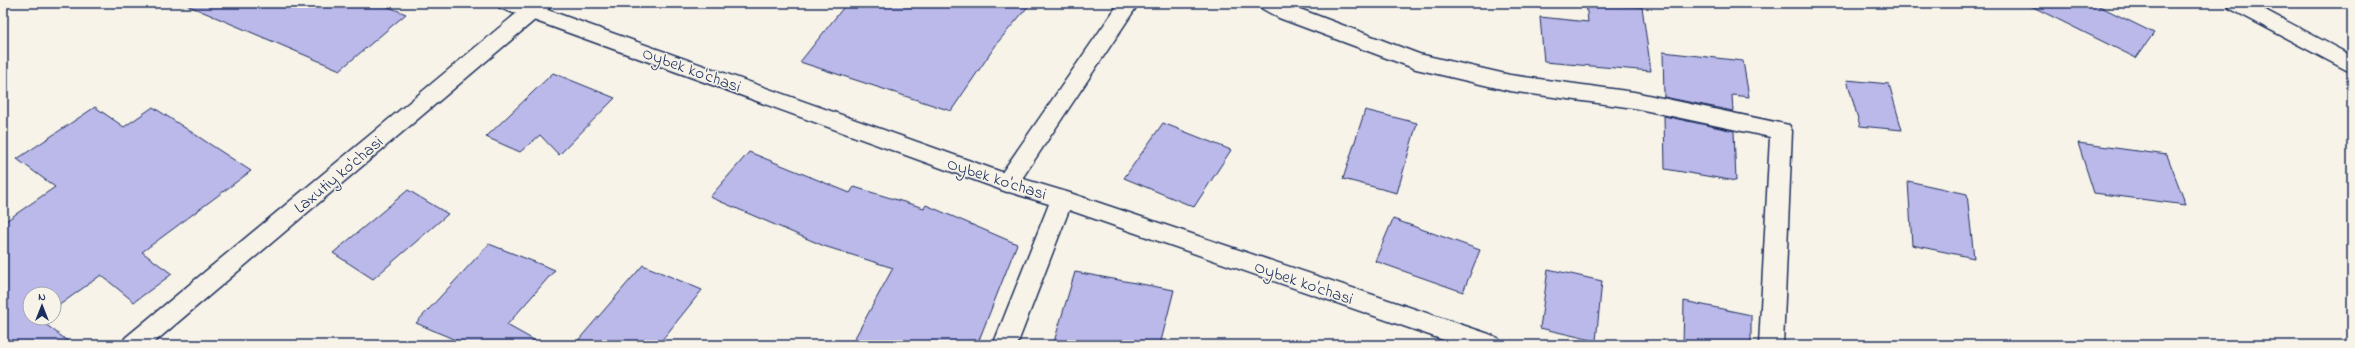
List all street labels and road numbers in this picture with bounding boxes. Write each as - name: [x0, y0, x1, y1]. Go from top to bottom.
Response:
- street label: Oybek ko'chasi: [638, 41, 744, 101]
- street label: Laxutiy ko'chasi: [289, 130, 390, 221]
- street label: Oybek ko'chasi: [943, 152, 1050, 208]
- street label: Oybek ko'chasi: [1250, 255, 1357, 313]

